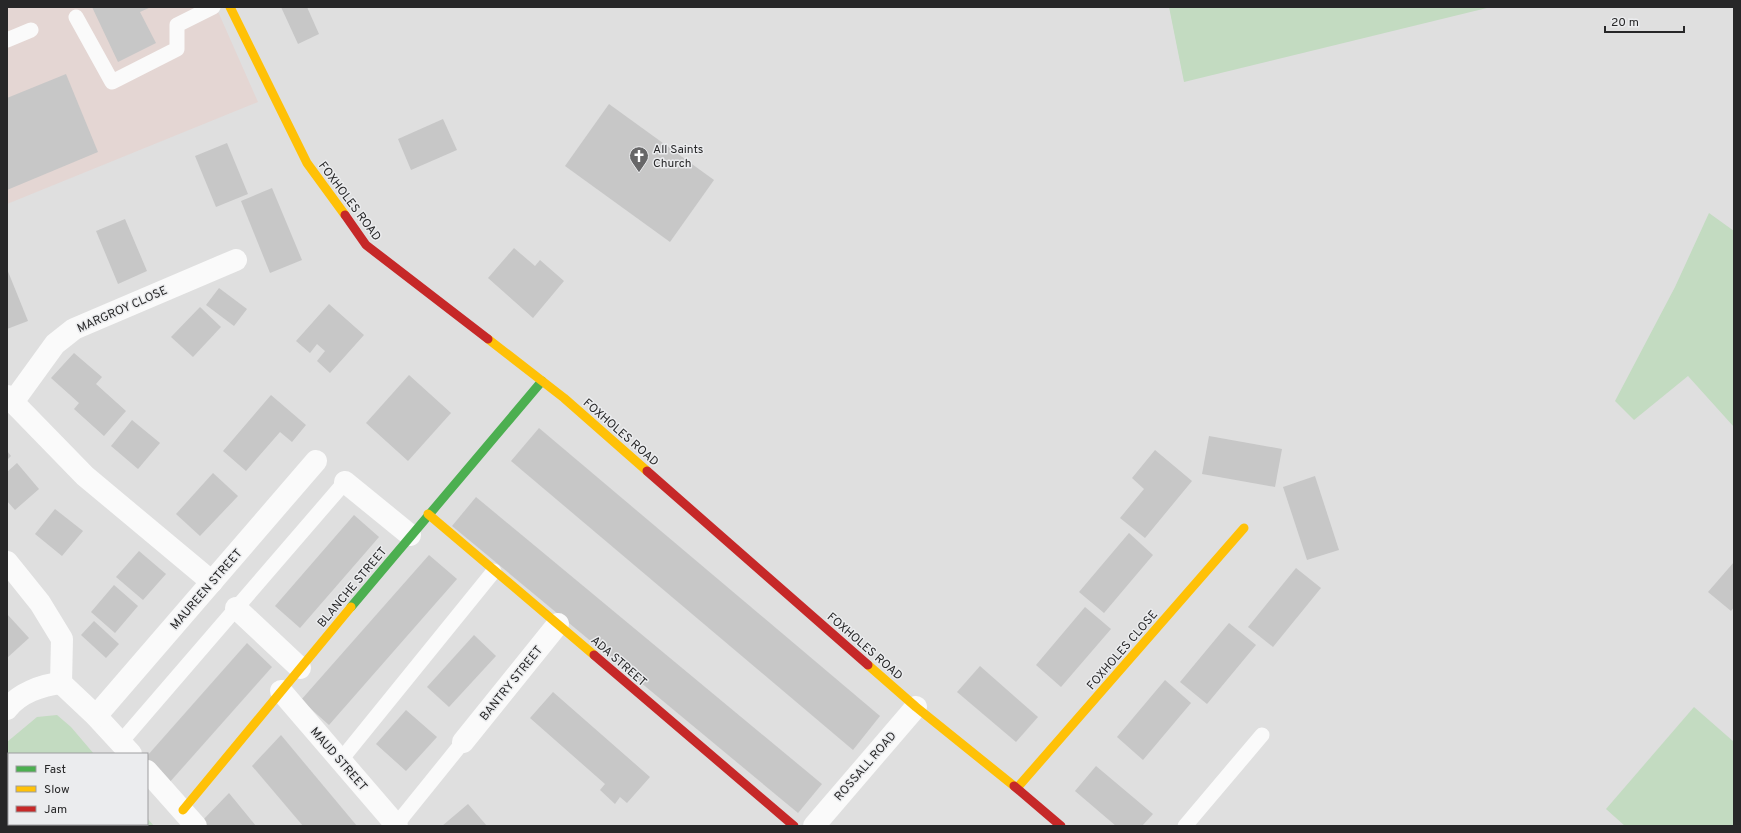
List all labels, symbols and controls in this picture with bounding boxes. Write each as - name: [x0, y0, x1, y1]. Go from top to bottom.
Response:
- scale bar: [1605, 8, 1684, 34]
- text: 20 m: [1611, 15, 1639, 31]
- place label: All Saints Church: [653, 142, 703, 172]
- church icon: All Saints Church: [628, 145, 650, 173]
- street label: FOXHOLES ROAD: [314, 159, 384, 244]
- street label: MARGROY CLOSE: [75, 283, 170, 337]
- street label: FOXHOLES ROAD: [579, 395, 662, 470]
- street label: BLANCHE STREET: [314, 544, 391, 631]
- street label: MAUREEN STREET: [167, 546, 246, 633]
- street label: FOXHOLES CLOSE: [1084, 607, 1162, 694]
- street label: FOXHOLES ROAD: [823, 609, 906, 684]
- street label: ADA STREET: [587, 633, 650, 690]
- street label: BANTRY STREET: [477, 643, 547, 724]
- street label: MAUD STREET: [306, 724, 370, 795]
- street label: ROSSALL ROAD: [831, 729, 900, 805]
- legend: [8, 753, 148, 825]
- text: Fast: [44, 762, 66, 778]
- text: Slow: [44, 782, 70, 798]
- text: Jam: [44, 802, 67, 818]

